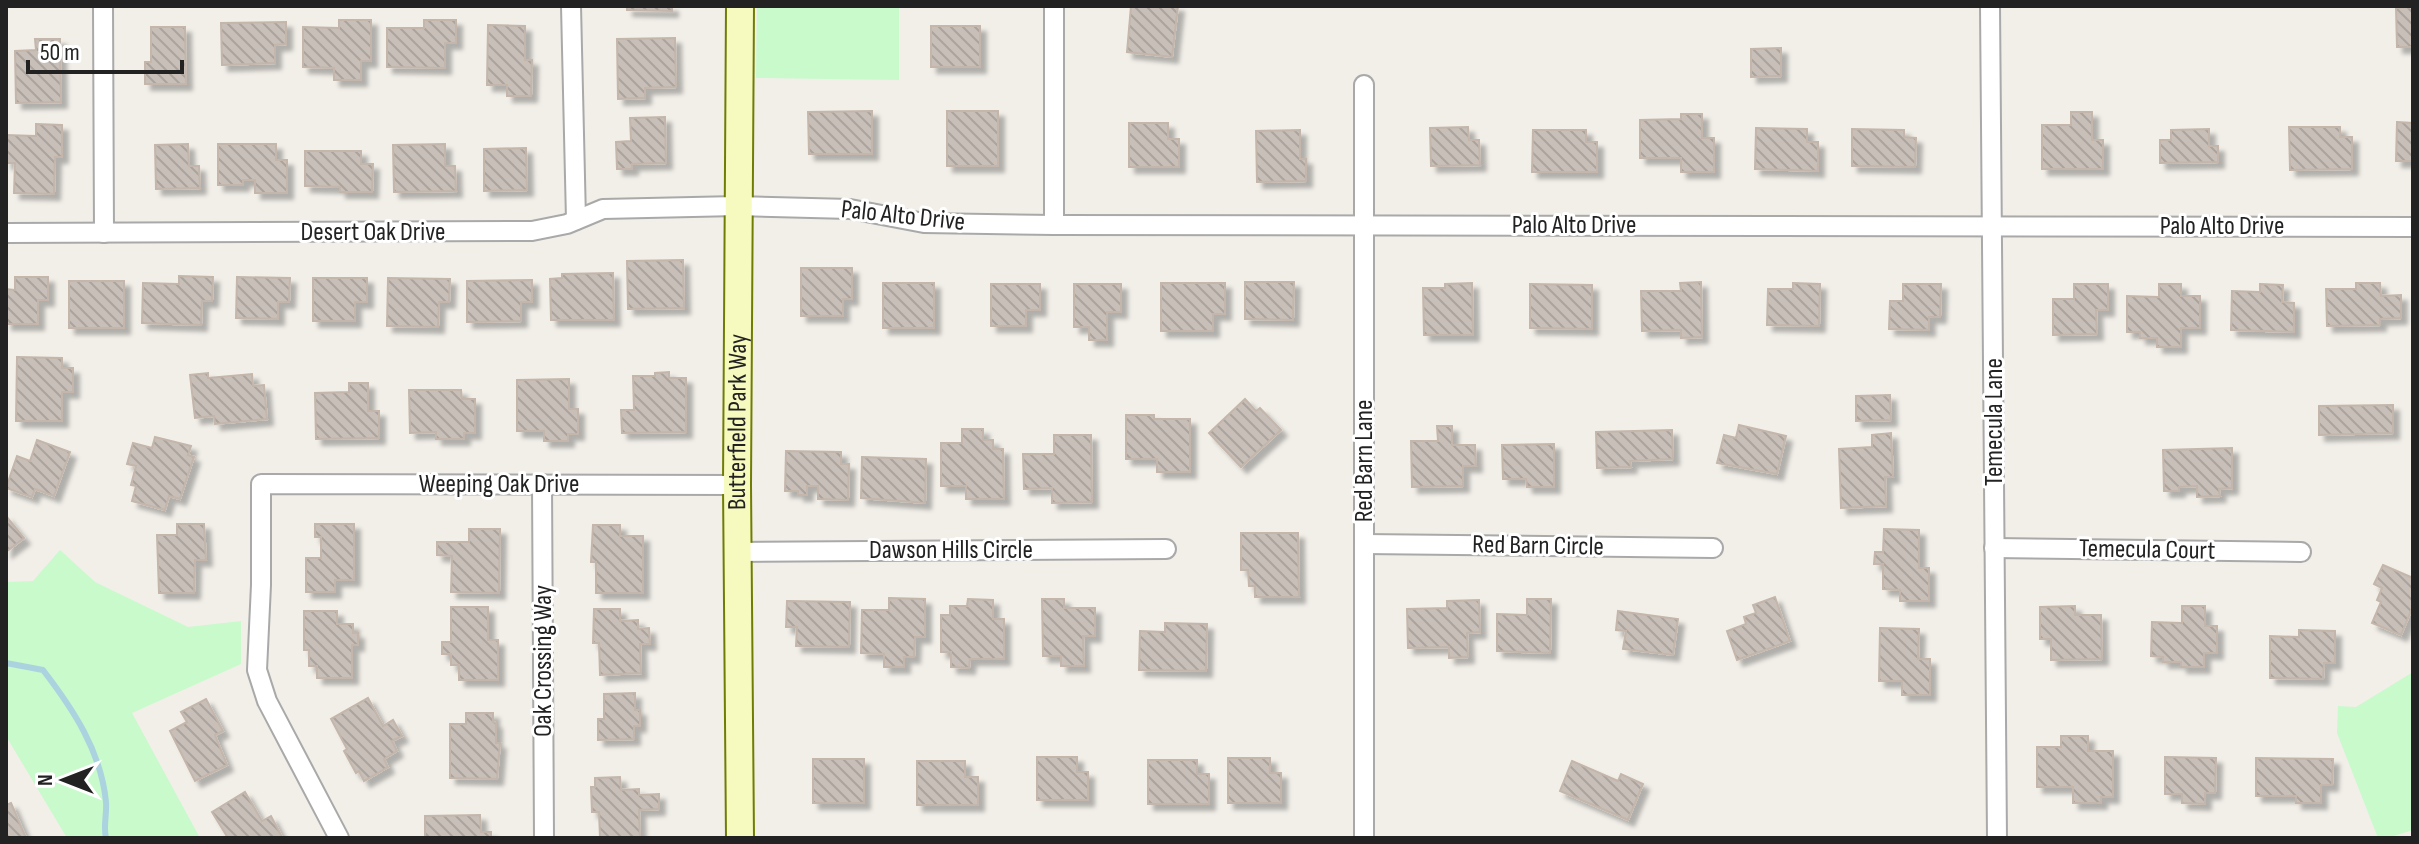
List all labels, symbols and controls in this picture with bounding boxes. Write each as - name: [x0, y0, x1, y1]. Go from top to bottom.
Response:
- scale bar: [28, 24, 182, 74]
- text: 50 m: [40, 38, 80, 67]
- street label: Palo Alto Drive: [839, 194, 967, 238]
- street label: Palo Alto Drive: [1512, 210, 1636, 241]
- street label: Palo Alto Drive: [2160, 211, 2284, 242]
- street label: Desert Oak Drive: [301, 217, 445, 248]
- street label: Butterfield Park Way: [721, 334, 753, 510]
- street label: Temecula Lane: [1979, 358, 2010, 486]
- street label: Red Barn Lane: [1349, 400, 1380, 522]
- street label: Weeping Oak Drive: [419, 469, 579, 500]
- street label: Red Barn Circle: [1472, 529, 1604, 563]
- street label: Temecula Court: [2079, 533, 2216, 567]
- street label: Dawson Hills Circle: [869, 535, 1033, 566]
- street label: Oak Crossing Way: [528, 585, 559, 737]
- north arrow: [24, 740, 104, 820]
- text: N: [32, 774, 59, 786]

